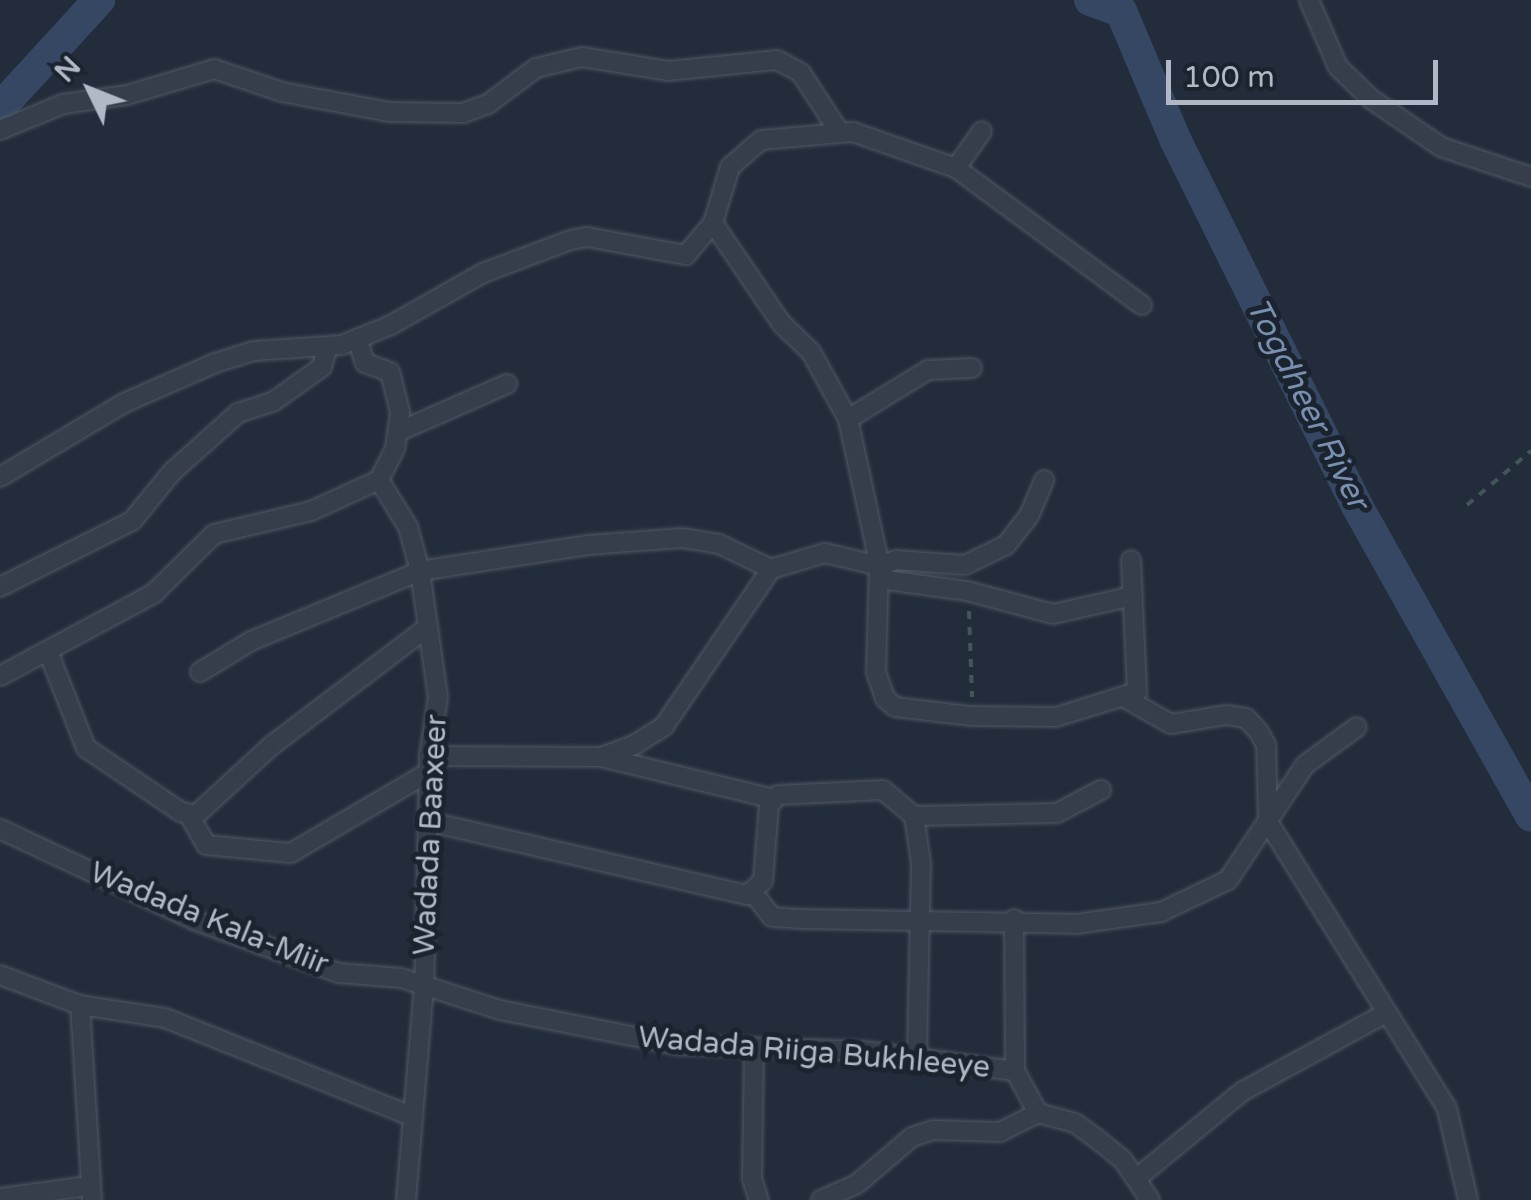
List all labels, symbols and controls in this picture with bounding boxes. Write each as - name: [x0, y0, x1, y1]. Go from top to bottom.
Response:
- north arrow: [40, 40, 140, 140]
- scale bar: [1171, 40, 1444, 102]
- text: N: [48, 50, 88, 89]
- text: 100 m: [1183, 59, 1275, 96]
- water label: Togdheer River: [1237, 292, 1377, 516]
- street label: Wadada Baaxeer: [407, 714, 455, 956]
- street label: Wadada Kala-Miir: [85, 855, 333, 983]
- street label: Wadada Riiga Bukhleeye: [637, 1020, 991, 1086]

